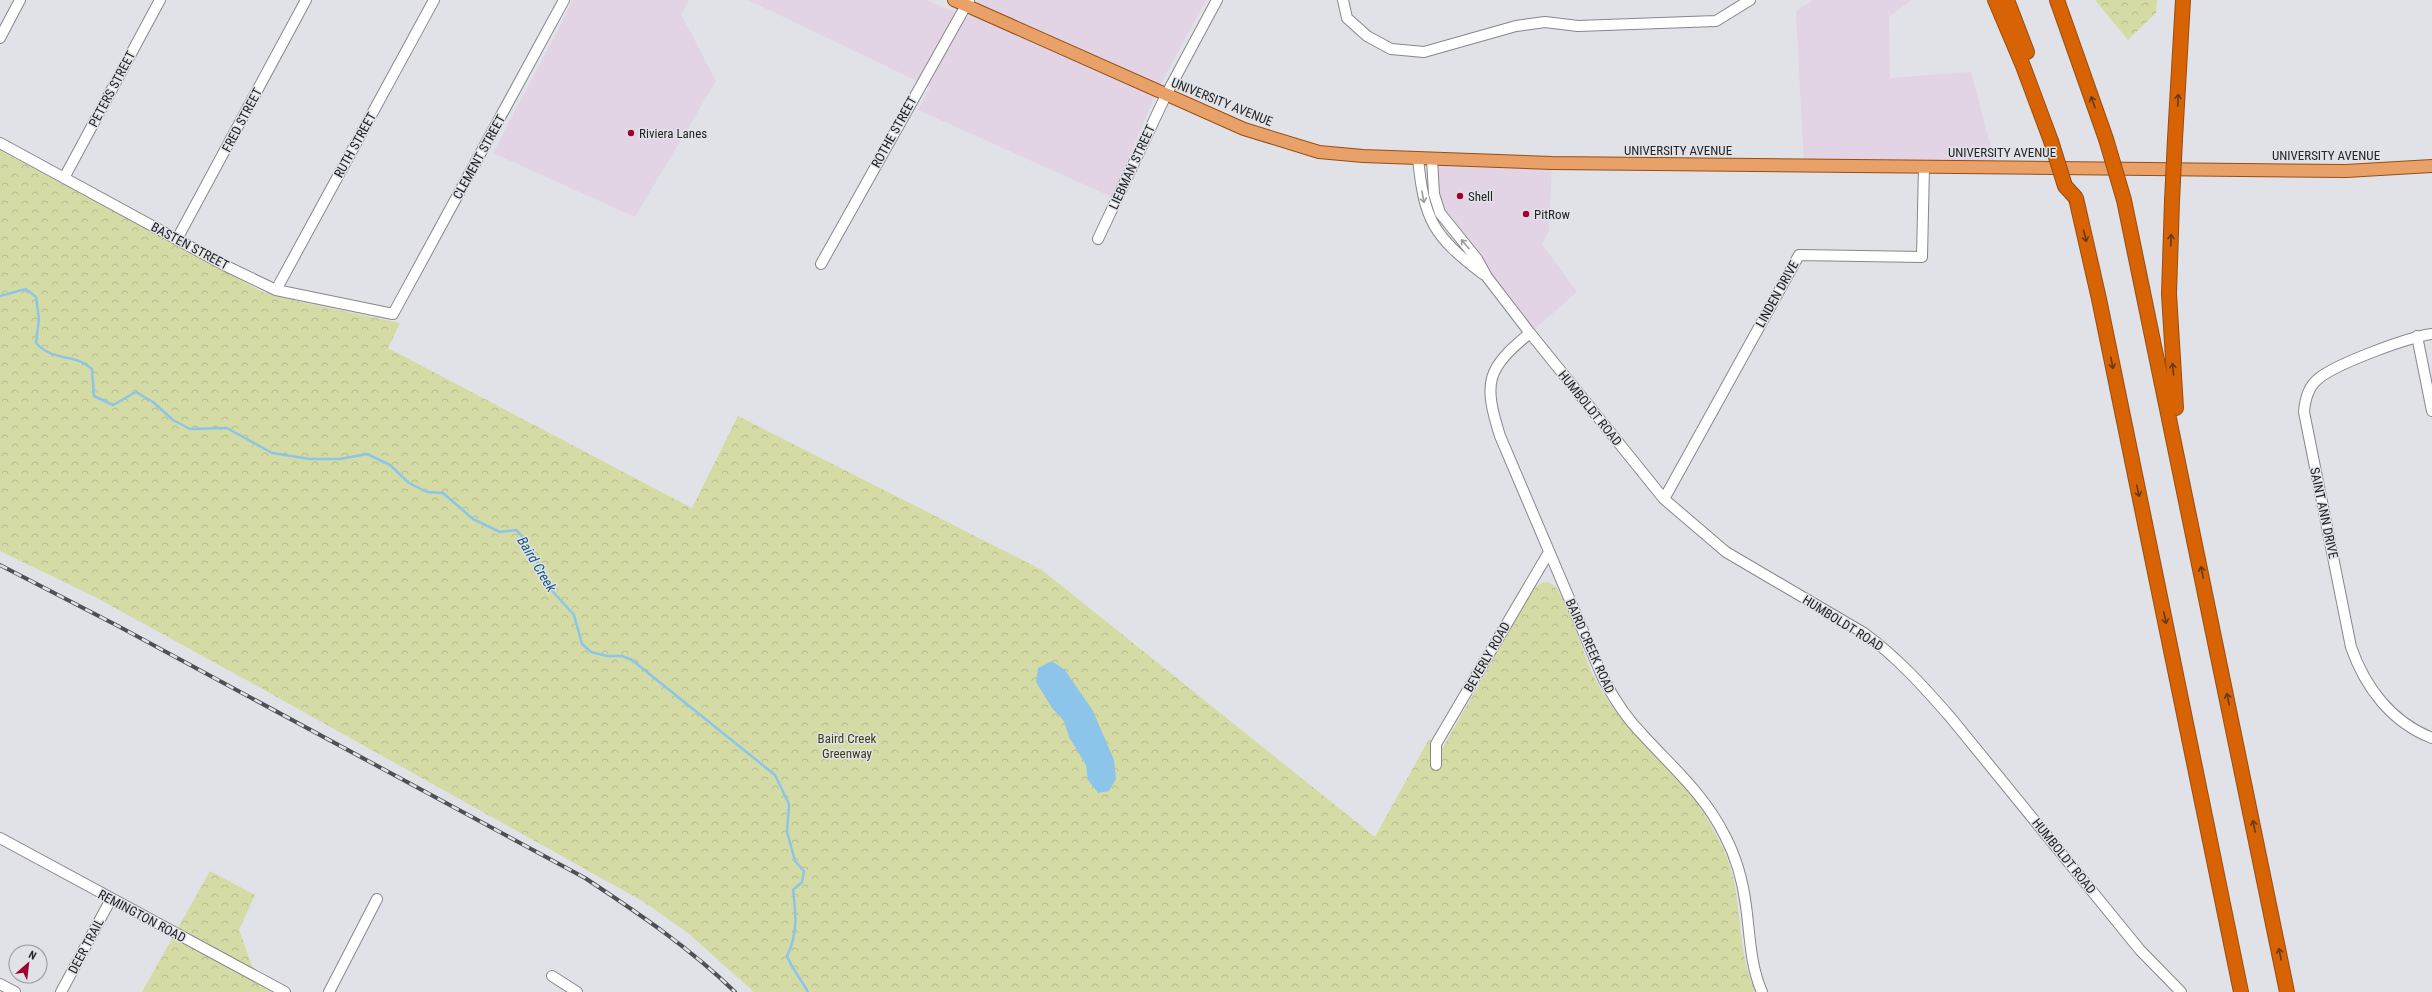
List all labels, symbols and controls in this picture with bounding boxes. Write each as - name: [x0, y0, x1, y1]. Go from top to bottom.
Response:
- street label: PETERS STREET: [86, 48, 138, 130]
- street label: UNIVERSITY AVENUE: [1169, 75, 1275, 129]
- street label: FRED STREET: [219, 85, 265, 155]
- street label: ROTHE STREET: [868, 94, 920, 170]
- one-way arrow: [2174, 94, 2181, 107]
- one-way arrow: [2089, 96, 2096, 109]
- street label: RUTH STREET: [331, 110, 379, 180]
- street label: CLEMENT STREET: [450, 112, 508, 202]
- street label: LIEBMAN STREET: [1106, 122, 1158, 212]
- place label: Riviera Lanes: [639, 126, 707, 141]
- marker: Riviera Lanes: [626, 128, 636, 138]
- street label: UNIVERSITY AVENUE: [1624, 143, 1732, 158]
- street label: UNIVERSITY AVENUE: [1948, 145, 2056, 160]
- street label: UNIVERSITY AVENUE: [2272, 148, 2380, 163]
- place label: Shell: [1468, 189, 1493, 204]
- one-way arrow: [1419, 190, 1427, 203]
- marker: Shell: [1455, 191, 1465, 201]
- place label: PitRow: [1534, 207, 1570, 222]
- marker: PitRow: [1521, 209, 1531, 219]
- street label: BASTEN STREET: [149, 219, 232, 273]
- one-way arrow: [2082, 229, 2090, 242]
- one-way arrow: [2167, 234, 2174, 247]
- one-way arrow: [1461, 239, 1470, 249]
- street label: LINDEN DRIVE: [1753, 258, 1801, 330]
- one-way arrow: [2109, 356, 2117, 369]
- one-way arrow: [2169, 363, 2176, 376]
- street label: HUMBOLDT ROAD: [1555, 367, 1625, 449]
- street label: SAINT ANN DRIVE: [2307, 466, 2341, 560]
- one-way arrow: [2135, 484, 2143, 497]
- water label: Baird Creek: [514, 534, 560, 595]
- one-way arrow: [2197, 566, 2205, 579]
- street label: HUMBOLDT ROAD: [1800, 592, 1886, 654]
- street label: BAIRD CREEK ROAD: [1562, 596, 1618, 696]
- one-way arrow: [2161, 611, 2169, 624]
- street label: BEVERLY ROAD: [1461, 619, 1513, 695]
- one-way arrow: [2224, 693, 2232, 706]
- park label: Baird Creek Greenway: [818, 731, 877, 761]
- street label: HUMBOLDT ROAD: [2029, 815, 2099, 897]
- one-way arrow: [2250, 820, 2258, 833]
- street label: REMINGTON ROAD: [96, 887, 188, 945]
- street label: DEER TRAIL: [65, 916, 107, 976]
- north arrow: [8, 944, 48, 984]
- text: N: [26, 948, 39, 963]
- one-way arrow: [2275, 948, 2283, 961]

